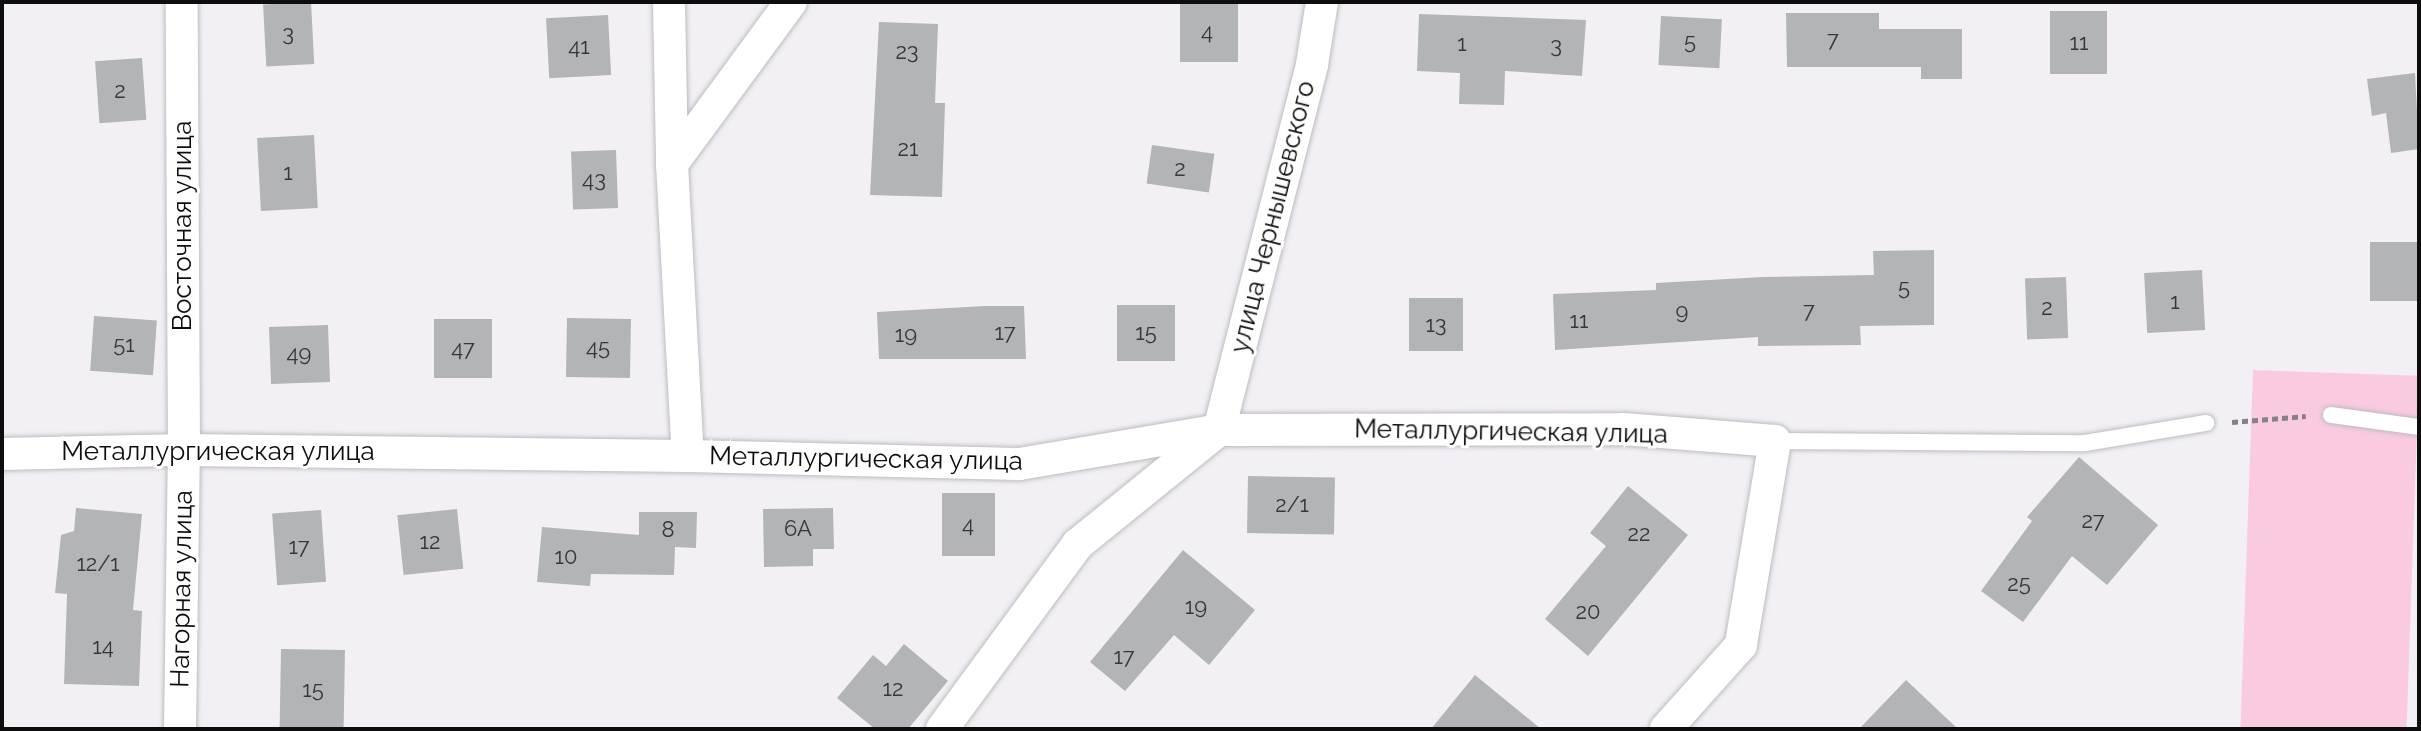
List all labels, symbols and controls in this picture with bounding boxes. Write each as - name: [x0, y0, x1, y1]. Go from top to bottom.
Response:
- house number: 4: [1201, 19, 1213, 45]
- house number: 3: [282, 21, 294, 47]
- house number: 7: [1827, 27, 1839, 53]
- house number: 5: [1684, 29, 1696, 55]
- house number: 11: [2070, 30, 2088, 56]
- house number: 1: [1457, 31, 1467, 57]
- house number: 3: [1550, 33, 1562, 59]
- house number: 41: [568, 34, 590, 60]
- house number: 23: [895, 39, 919, 65]
- house number: 2: [114, 78, 126, 104]
- street label: улица Чернышевского: [1224, 78, 1322, 356]
- street label: Восточная улица: [167, 120, 199, 332]
- house number: 21: [898, 136, 918, 162]
- house number: 2: [1174, 156, 1186, 182]
- house number: 1: [283, 160, 293, 186]
- house number: 43: [582, 167, 606, 193]
- house number: 5: [1898, 275, 1910, 301]
- house number: 1: [2170, 289, 2180, 315]
- house number: 2: [2041, 295, 2053, 321]
- house number: 7: [1803, 298, 1815, 324]
- house number: 9: [1676, 299, 1688, 325]
- house number: 11: [1570, 308, 1588, 334]
- house number: 13: [1425, 312, 1447, 338]
- house number: 17: [994, 320, 1016, 346]
- house number: 15: [1135, 320, 1157, 346]
- house number: 19: [895, 322, 917, 348]
- house number: 51: [113, 332, 135, 358]
- house number: 45: [586, 335, 610, 361]
- house number: 47: [451, 336, 475, 362]
- house number: 49: [287, 341, 311, 367]
- street label: Металлургическая улица: [1354, 414, 1668, 450]
- street label: Металлургическая улица: [61, 436, 375, 468]
- street label: Металлургическая улица: [709, 441, 1023, 477]
- street label: Нагорная улица: [165, 490, 199, 688]
- house number: 2/1: [1275, 492, 1309, 518]
- house number: 27: [2081, 508, 2105, 534]
- house number: 4: [962, 512, 974, 538]
- house number: 6А: [784, 516, 812, 542]
- house number: 8: [661, 517, 675, 543]
- house number: 22: [1628, 521, 1650, 547]
- house number: 12: [420, 529, 440, 555]
- house number: 17: [288, 534, 310, 560]
- house number: 10: [555, 544, 577, 570]
- house number: 12/1: [76, 551, 120, 577]
- house number: 25: [2007, 571, 2031, 597]
- house number: 19: [1185, 594, 1207, 620]
- house number: 20: [1576, 599, 1600, 625]
- house number: 14: [92, 634, 114, 660]
- house number: 17: [1113, 644, 1135, 670]
- house number: 12: [883, 676, 903, 702]
- house number: 15: [302, 677, 324, 703]

